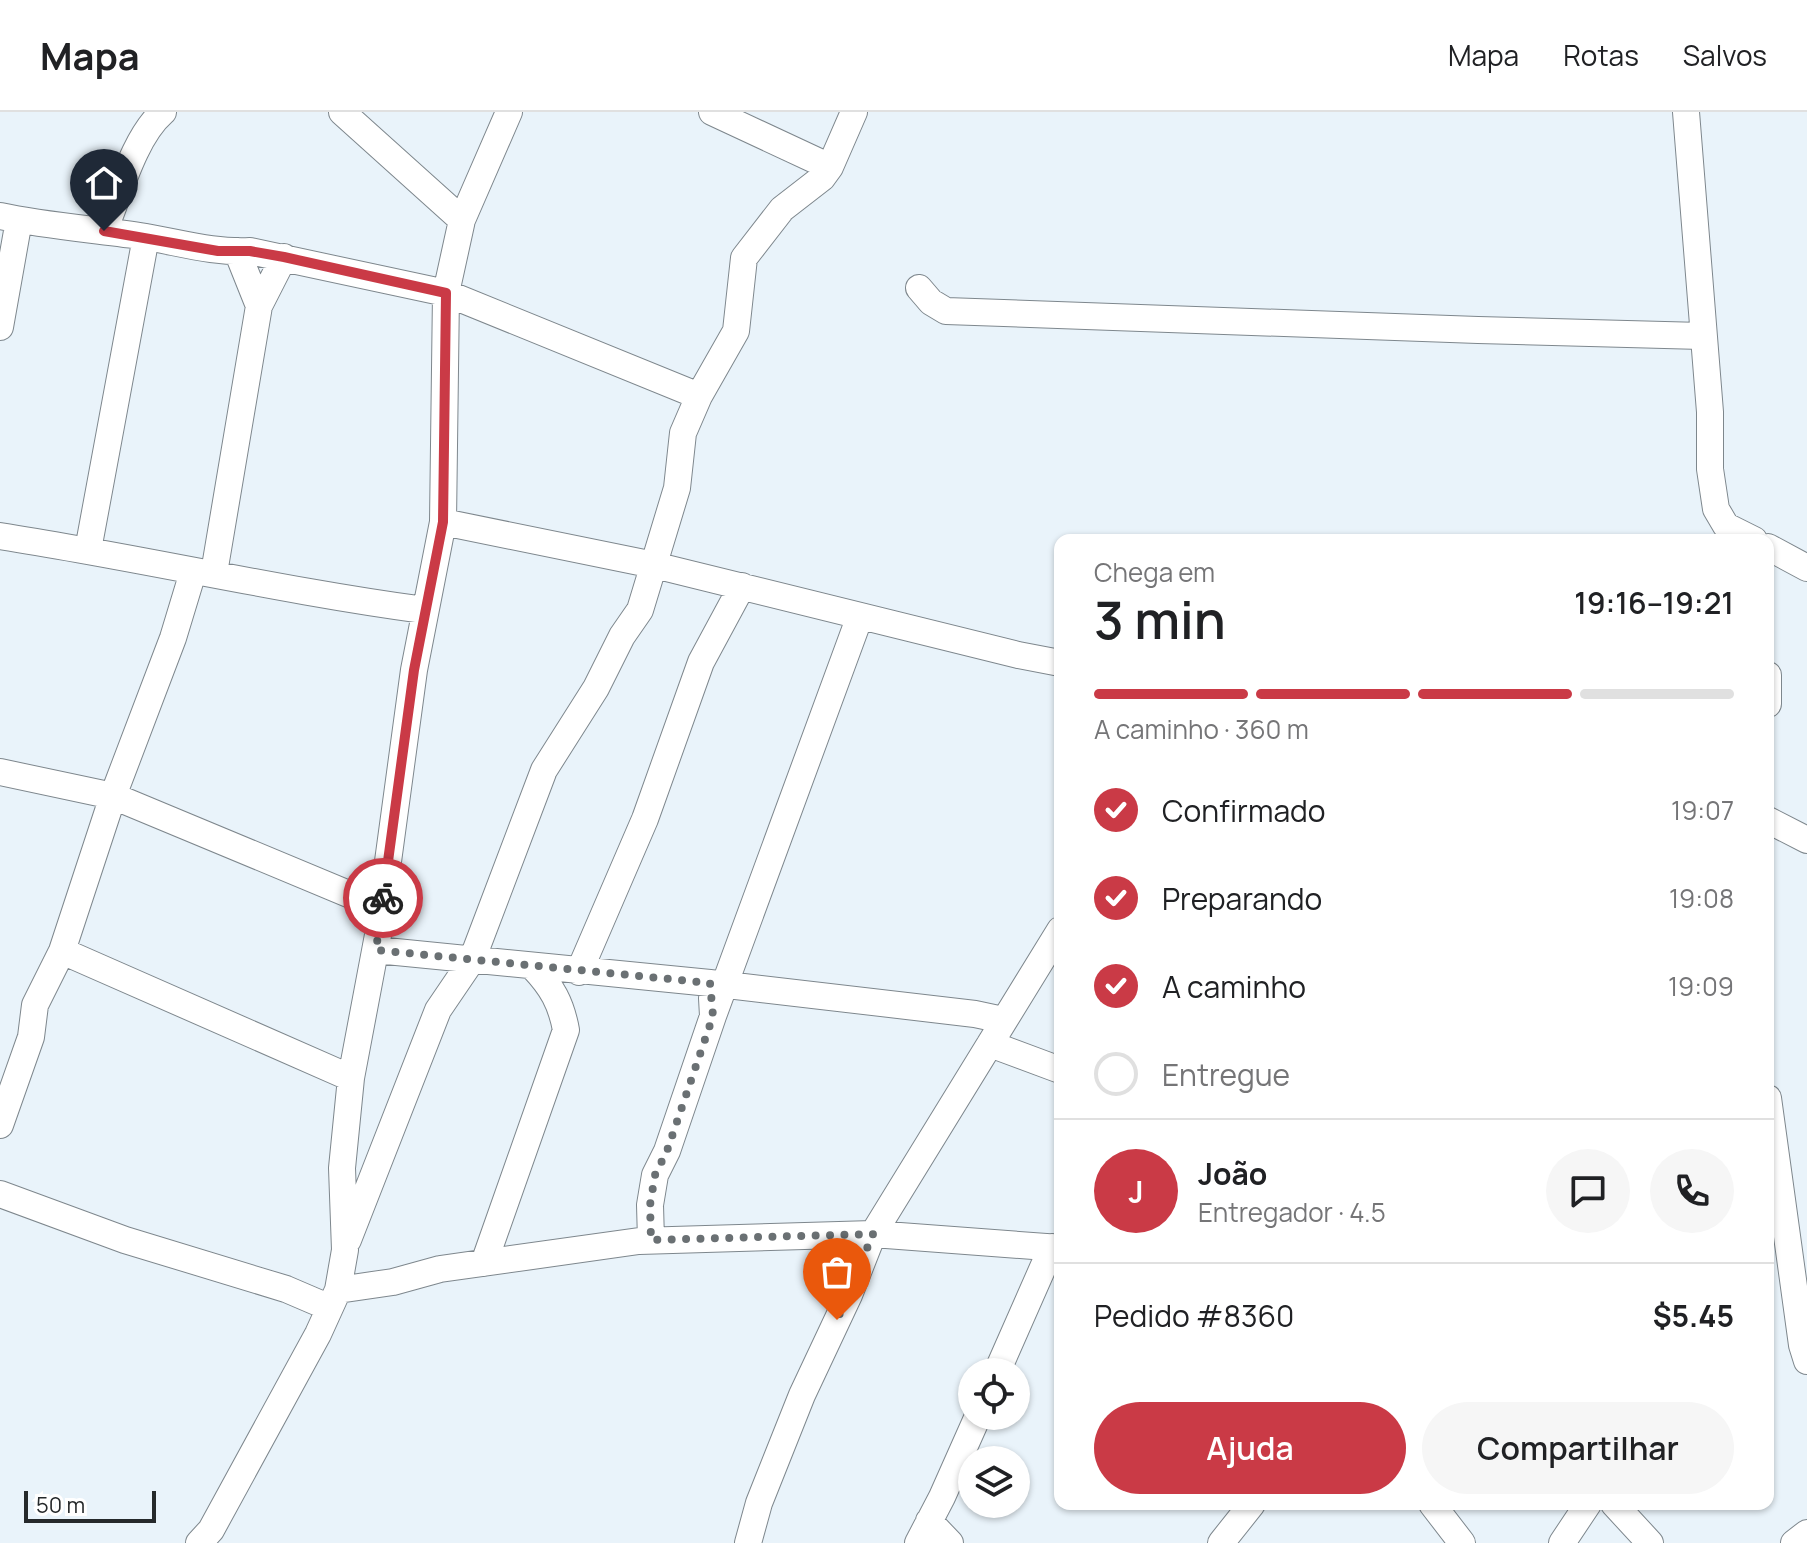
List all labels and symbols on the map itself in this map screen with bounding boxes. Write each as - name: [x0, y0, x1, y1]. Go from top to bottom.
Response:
- pin: [70, 149, 138, 231]
- courier: [343, 858, 423, 938]
- pin: [803, 1238, 871, 1320]
- scale bar: [24, 1487, 156, 1523]

